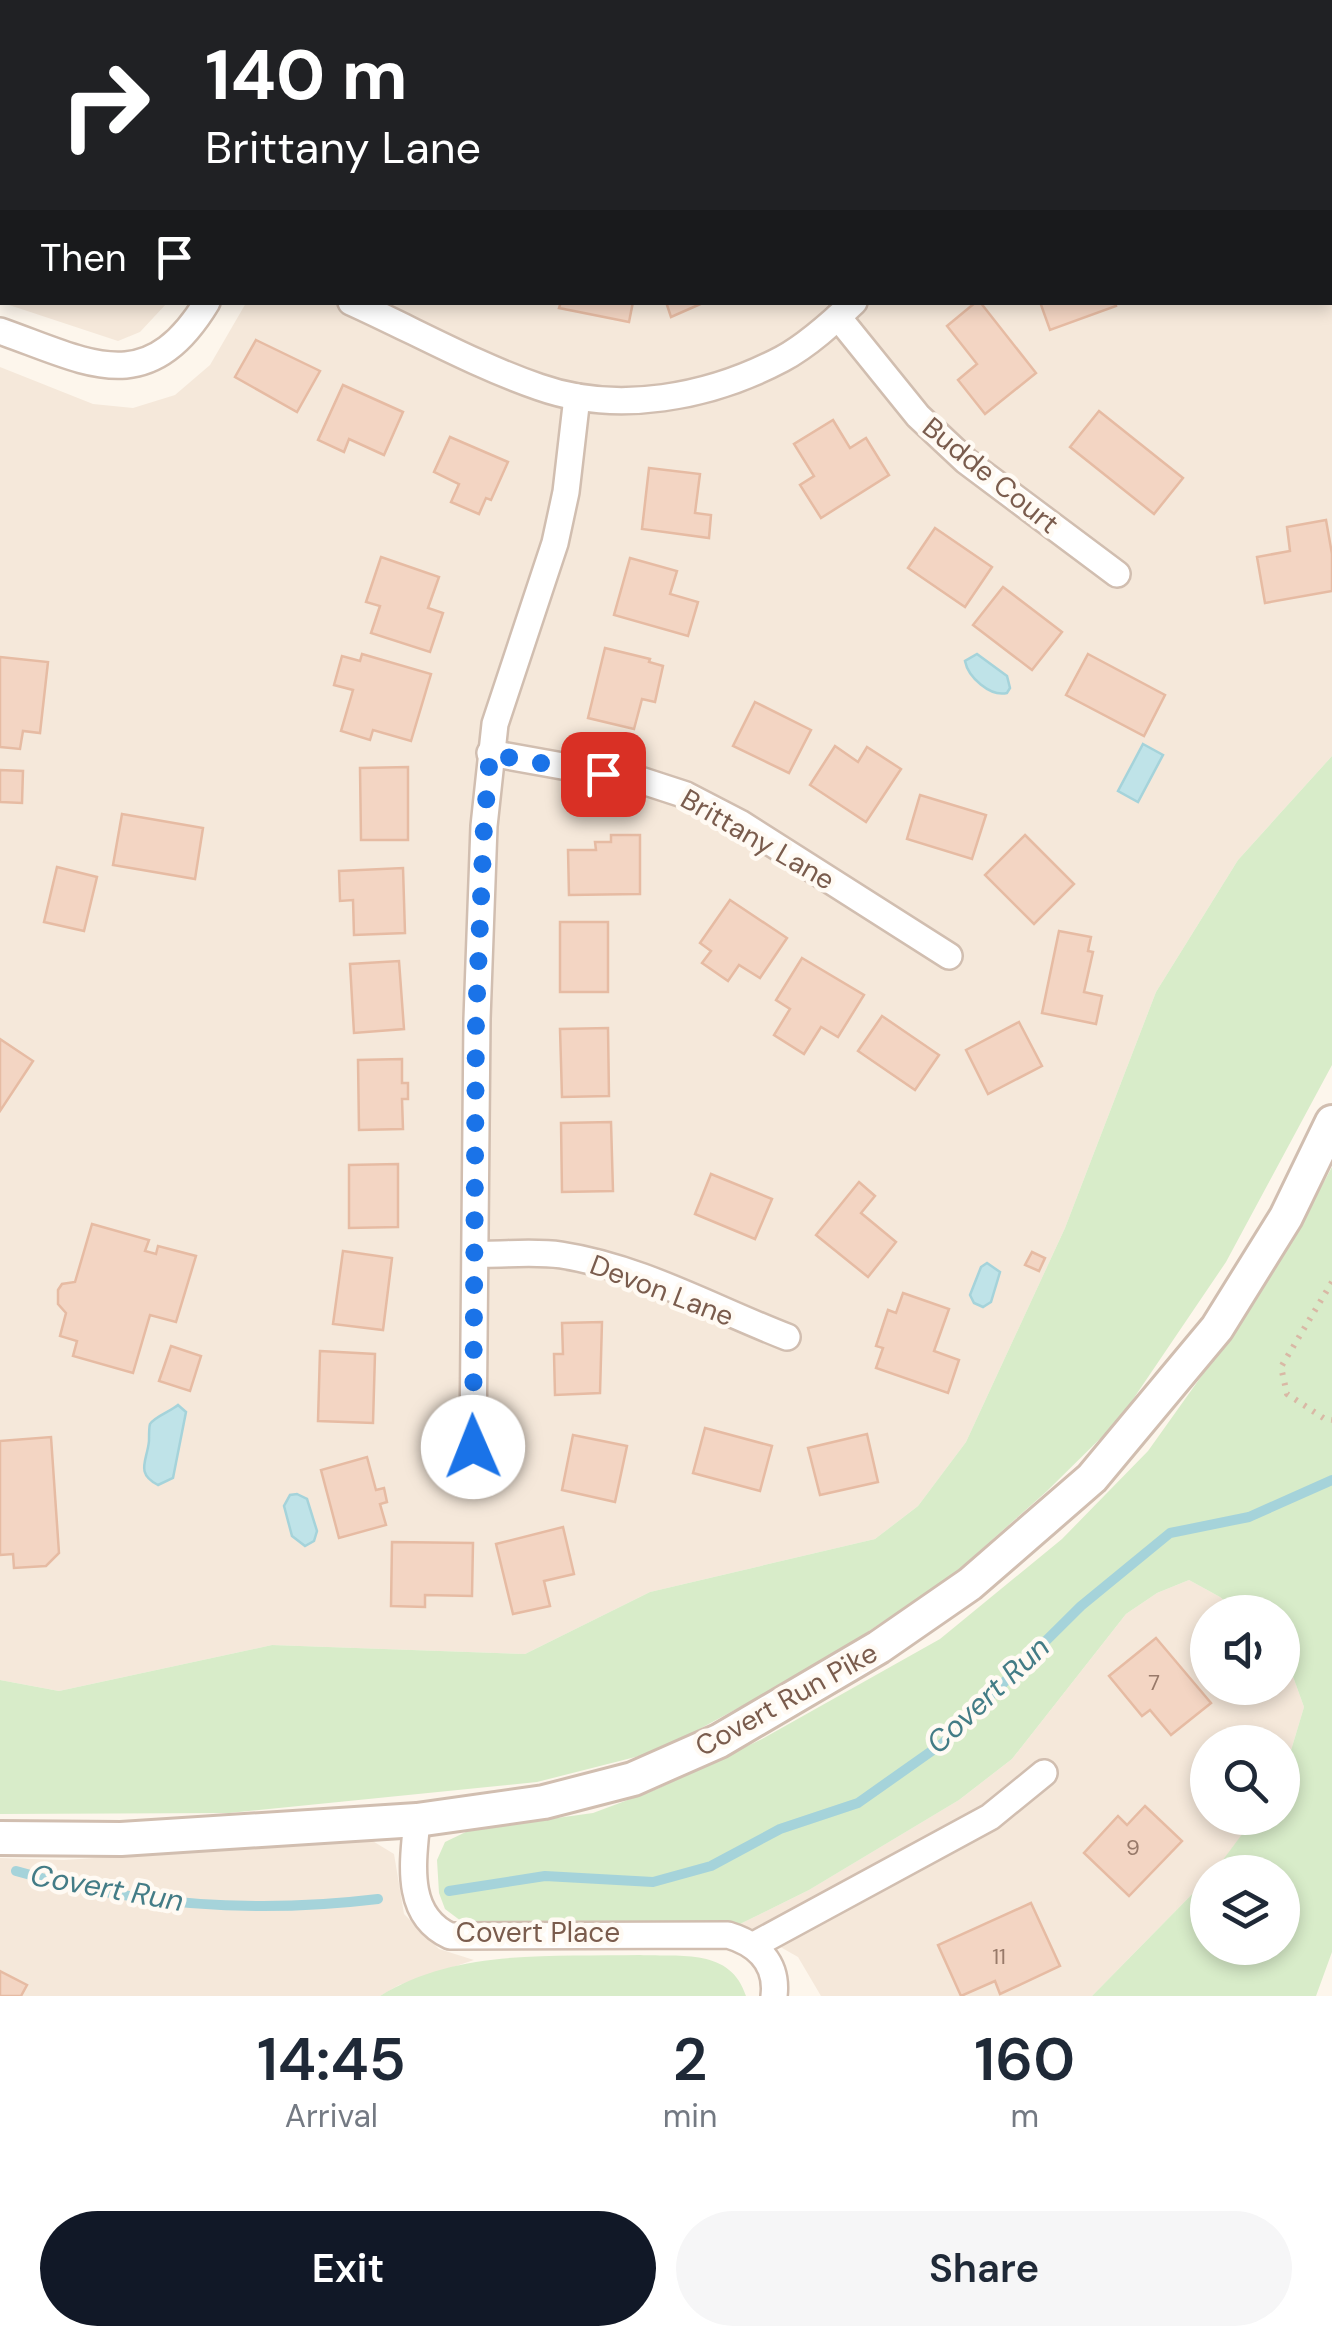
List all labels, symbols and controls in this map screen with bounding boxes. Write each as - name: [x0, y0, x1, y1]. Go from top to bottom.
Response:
- text: 140 m: [205, 30, 408, 121]
- icon: right: [40, 40, 170, 170]
- text: Brittany Lane: [205, 118, 481, 177]
- icon: arrive: [147, 230, 202, 285]
- text: Then: [40, 233, 127, 283]
- street label: Budde Court: [915, 409, 1067, 542]
- pin: [561, 732, 646, 817]
- icon: arrive: [576, 747, 631, 802]
- street label: Brittany Lane: [674, 780, 841, 898]
- street label: Devon Lane: [585, 1246, 739, 1335]
- position arrow: [421, 1395, 525, 1499]
- map controls: [1190, 1595, 1300, 1965]
- button: sound: [1190, 1595, 1300, 1705]
- water label: Covert Run: [918, 1628, 1058, 1762]
- street label: Covert Run Pike: [689, 1634, 884, 1765]
- house number: 7: [1148, 1668, 1160, 1697]
- button: search: [1190, 1725, 1300, 1835]
- house number: 9: [1126, 1833, 1140, 1862]
- water label: Covert Run: [27, 1855, 187, 1920]
- button: layers: [1190, 1855, 1300, 1965]
- street label: Covert Place: [456, 1914, 620, 1951]
- house number: 11: [992, 1942, 1006, 1971]
- text: 14:45: [257, 2020, 406, 2099]
- text: 2: [673, 2020, 707, 2099]
- text: 160: [974, 2020, 1075, 2099]
- text: Arrival: [285, 2095, 378, 2137]
- text: min: [663, 2095, 717, 2137]
- text: m: [1010, 2095, 1039, 2137]
- button: Exit: [40, 2211, 656, 2326]
- button: Share: [676, 2211, 1292, 2326]

